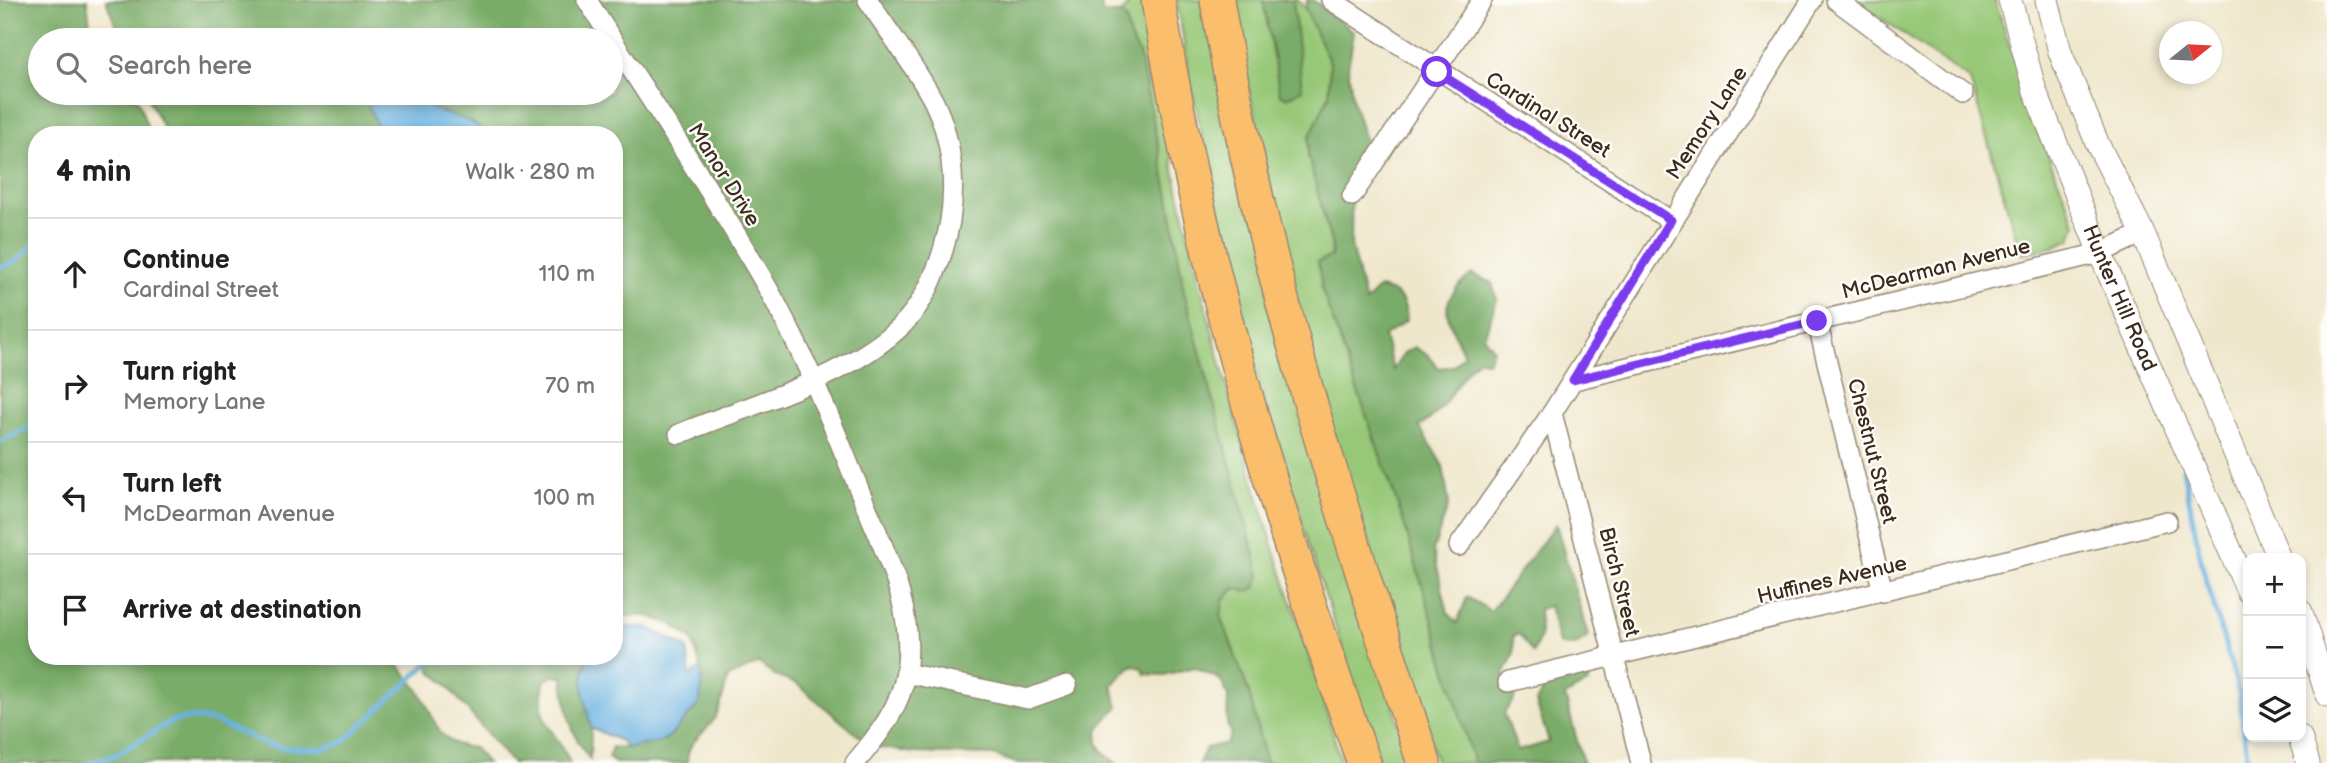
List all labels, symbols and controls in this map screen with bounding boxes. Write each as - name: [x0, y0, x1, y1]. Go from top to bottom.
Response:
- north arrow: [2159, 21, 2222, 84]
- search box: [28, 28, 623, 105]
- icon: search: [52, 48, 90, 86]
- text: Search here: [108, 51, 252, 82]
- route start: [1421, 56, 1452, 87]
- street label: Memory Lane: [1661, 62, 1753, 184]
- street label: Cardinal Street: [1481, 67, 1615, 164]
- street label: Manor Drive: [683, 119, 765, 231]
- text: 4 min: [56, 154, 131, 190]
- text: Walk · 280 m: [465, 158, 595, 186]
- street label: Hunter Hill Road: [2078, 221, 2163, 375]
- street label: McDearman Avenue: [1839, 233, 2033, 305]
- text: Continue: [123, 245, 230, 276]
- icon: ahead: [56, 255, 94, 293]
- text: 110 m: [538, 260, 595, 288]
- text: Cardinal Street: [123, 276, 279, 304]
- route end: [1801, 305, 1832, 336]
- text: Turn right: [123, 357, 236, 388]
- icon: right: [56, 367, 94, 405]
- text: 70 m: [545, 372, 595, 400]
- street label: Chestnut Street: [1842, 376, 1902, 527]
- text: Memory Lane: [123, 388, 265, 416]
- text: Turn left: [123, 469, 222, 500]
- icon: left: [56, 479, 94, 517]
- text: 100 m: [534, 484, 595, 512]
- text: McDearman Avenue: [123, 500, 335, 528]
- street label: Birch Street: [1593, 525, 1645, 640]
- street label: Huffines Avenue: [1755, 551, 1909, 609]
- map controls: [2243, 553, 2306, 742]
- button: +: [2243, 553, 2306, 616]
- icon: arrive: [56, 591, 94, 629]
- text: Arrive at destination: [123, 595, 362, 626]
- button: −: [2243, 616, 2306, 679]
- button: layers: [2243, 679, 2306, 742]

